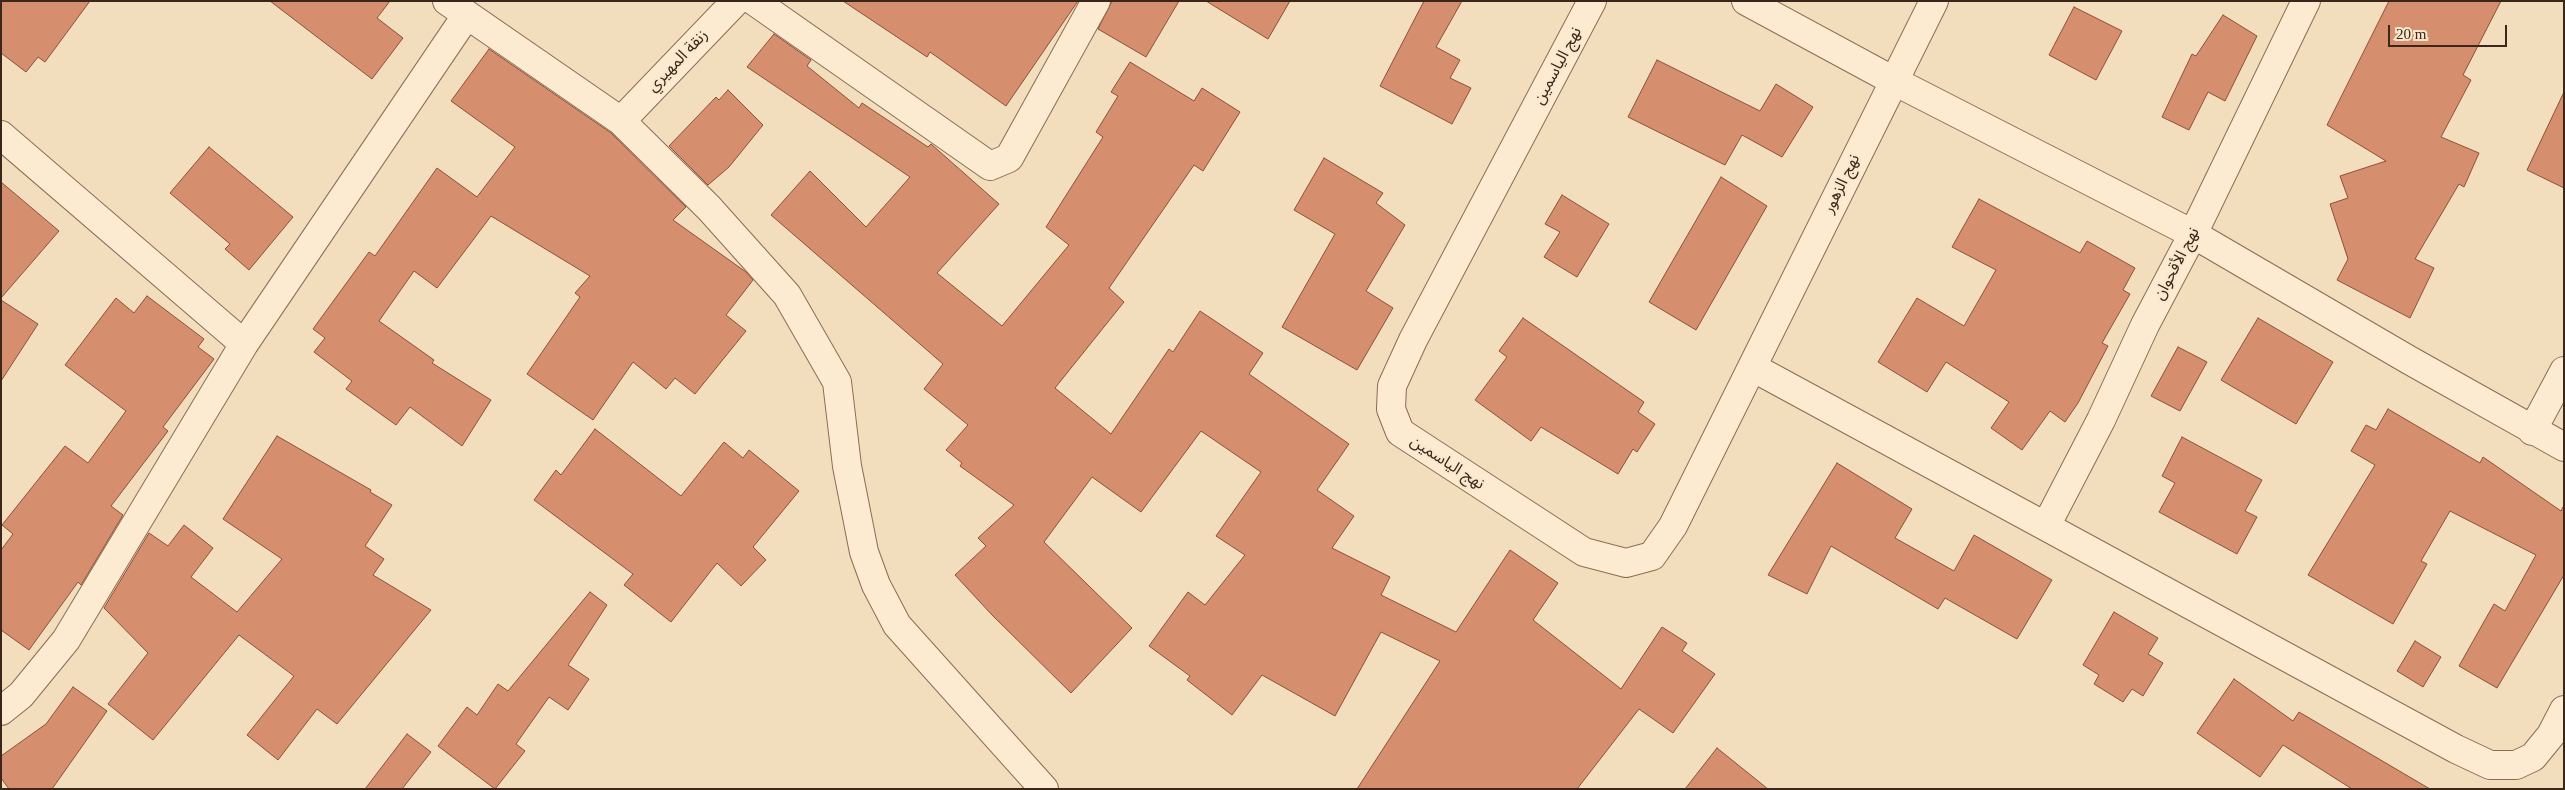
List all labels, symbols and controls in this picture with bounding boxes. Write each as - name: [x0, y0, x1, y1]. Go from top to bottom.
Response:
- scale bar: [2390, 15, 2509, 47]
- street label: نهج الياسمين: [1530, 24, 1586, 108]
- street label: زنقة المهيري: [644, 26, 712, 96]
- text: 20 m: [2396, 26, 2426, 42]
- street label: نهج الزهور: [1820, 151, 1864, 217]
- street label: نهج الأقحوان: [2150, 224, 2204, 304]
- street label: نهج الياسمين: [1406, 432, 1488, 494]

